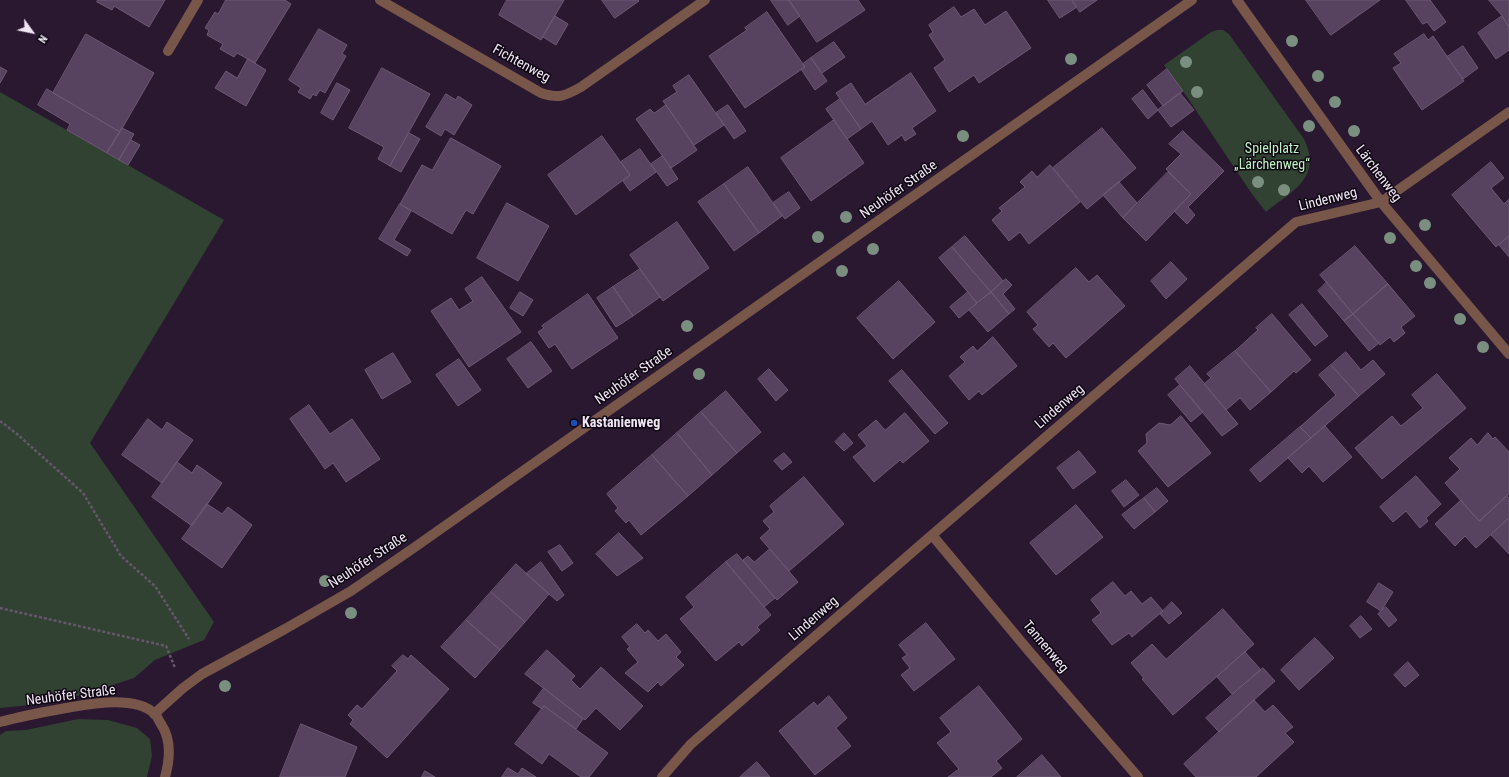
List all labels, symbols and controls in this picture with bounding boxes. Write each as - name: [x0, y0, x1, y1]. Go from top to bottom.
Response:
- north arrow: [12, 12, 52, 52]
- text: N: [35, 32, 50, 45]
- street label: Fichtenweg: [489, 41, 553, 87]
- park label: Spielplatz „Lärchenweg“: [1234, 141, 1310, 174]
- street label: Lärchenweg: [1351, 142, 1405, 206]
- street label: Neuhöfer Straße: [857, 157, 941, 223]
- street label: Lindenweg: [1297, 185, 1359, 215]
- street label: Neuhöfer Straße: [592, 343, 676, 409]
- street label: Lindenweg: [1032, 381, 1088, 433]
- place label: Kastanienweg: [582, 415, 660, 431]
- marker: Kastanienweg: [569, 418, 579, 428]
- street label: Neuhöfer Straße: [326, 529, 410, 593]
- street label: Lindenweg: [786, 593, 842, 645]
- street label: Tannenweg: [1018, 618, 1072, 676]
- street label: Neuhöfer Straße: [25, 682, 117, 710]

